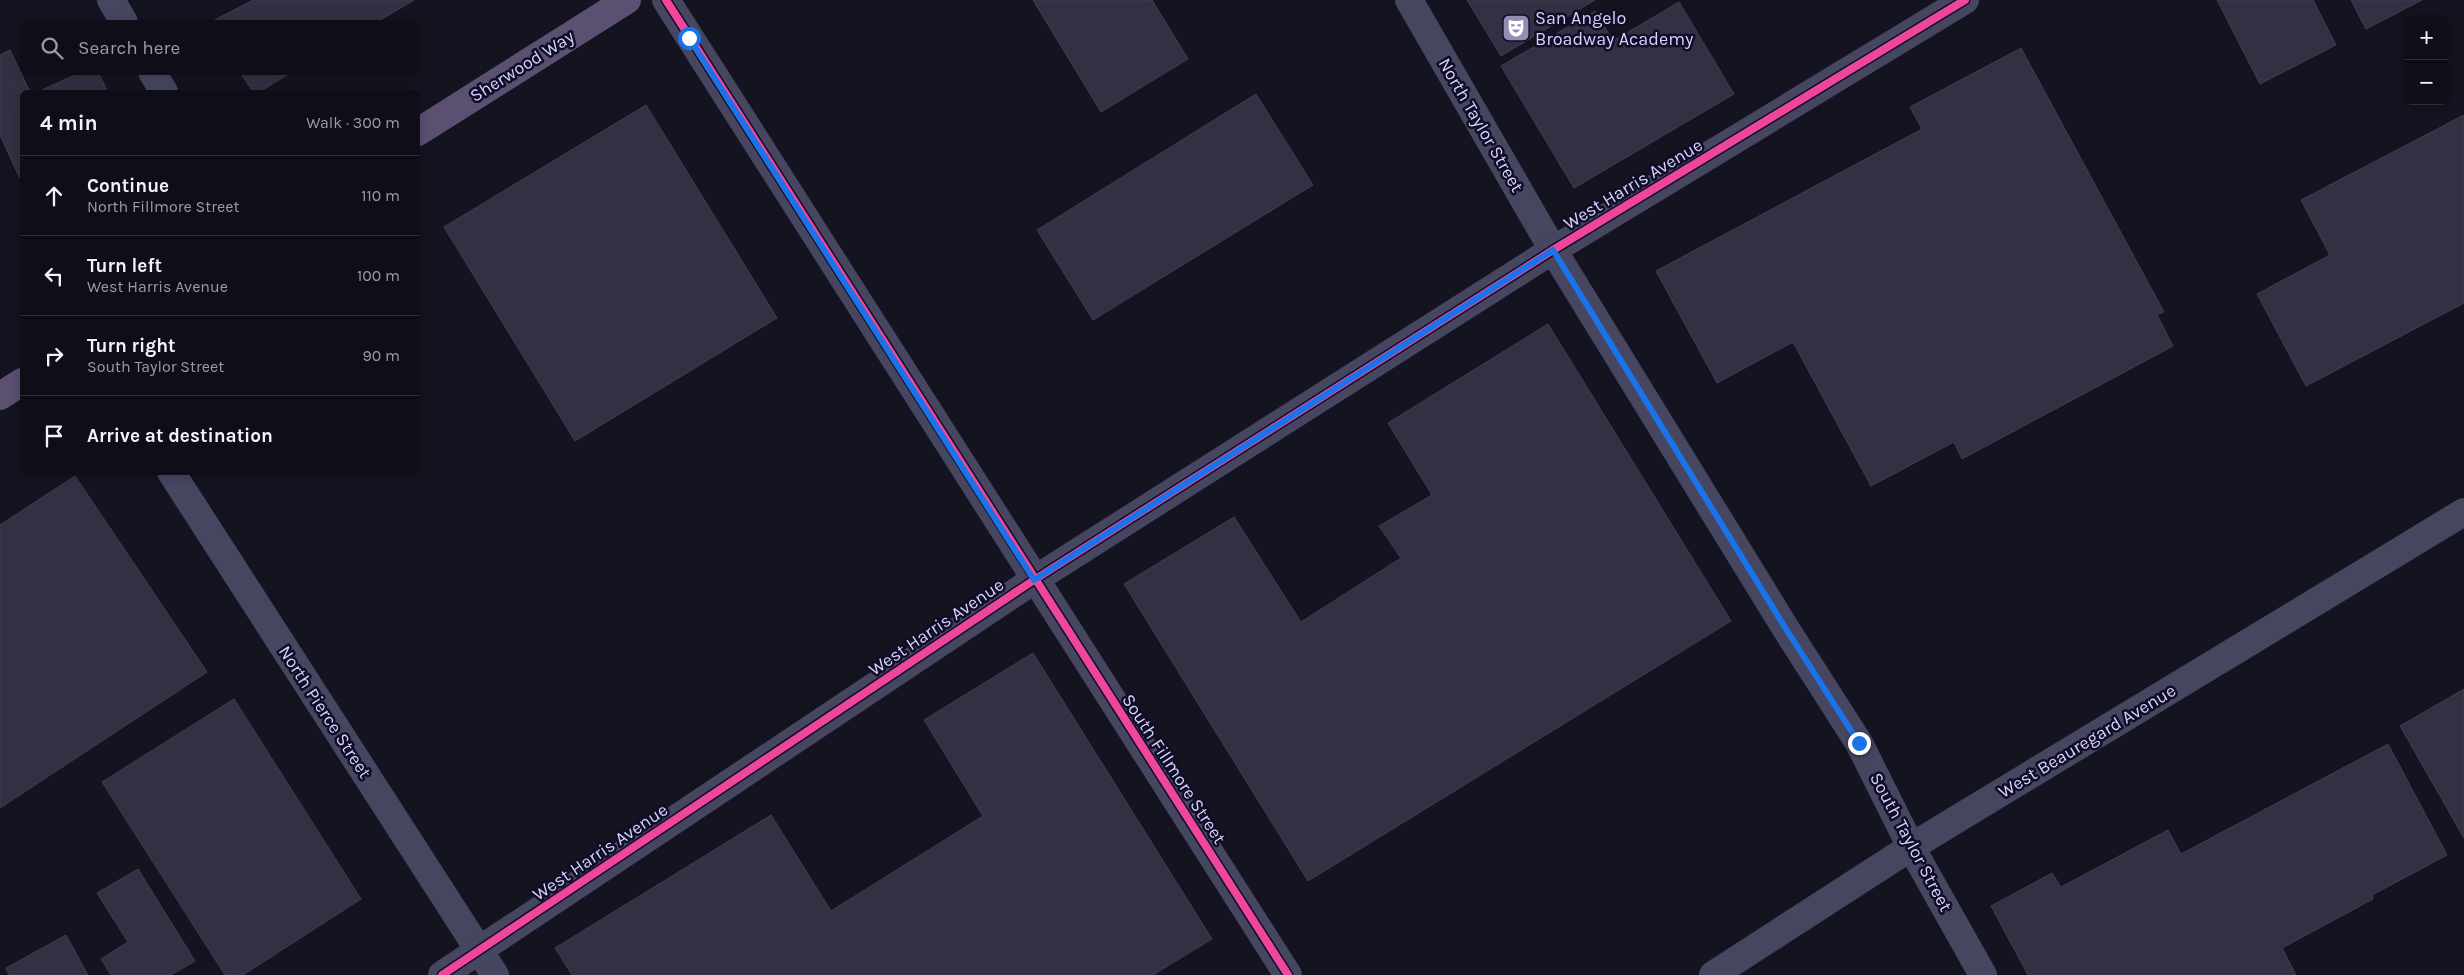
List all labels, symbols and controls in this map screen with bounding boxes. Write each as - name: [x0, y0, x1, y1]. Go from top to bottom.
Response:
- place label: San Angelo Broadway Academy: [1535, 7, 1694, 50]
- theatre icon: San Angelo Broadway Academy: [1501, 13, 1531, 43]
- map controls: [2404, 15, 2449, 105]
- button: +: [2404, 15, 2449, 60]
- search box: [20, 20, 420, 75]
- street label: Sherwood Way: [466, 25, 579, 107]
- route start: [678, 27, 701, 50]
- icon: search: [38, 34, 66, 62]
- text: Search here: [78, 37, 180, 59]
- street label: North Taylor Street: [1434, 54, 1528, 196]
- button: −: [2404, 60, 2449, 105]
- text: 4 min: [40, 111, 98, 135]
- text: Walk · 300 m: [306, 113, 400, 132]
- street label: West Harris Avenue: [1559, 134, 1707, 234]
- text: Continue: [87, 175, 169, 197]
- icon: ahead: [40, 182, 68, 210]
- text: 110 m: [361, 186, 400, 205]
- text: North Fillmore Street: [87, 197, 240, 216]
- text: Turn left: [87, 255, 162, 277]
- icon: left: [40, 262, 68, 290]
- text: 100 m: [357, 266, 400, 285]
- text: West Harris Avenue: [87, 277, 228, 296]
- text: Turn right: [87, 335, 176, 357]
- icon: right: [40, 342, 68, 370]
- text: 90 m: [362, 346, 400, 365]
- text: South Taylor Street: [87, 357, 224, 376]
- icon: arrive: [40, 422, 68, 450]
- text: Arrive at destination: [87, 425, 273, 447]
- street label: West Harris Avenue: [864, 574, 1008, 680]
- street label: North Pierce Street: [274, 641, 376, 783]
- street label: West Beauregard Avenue: [1994, 679, 2180, 803]
- street label: South Fillmore Street: [1117, 690, 1231, 848]
- route end: [1848, 732, 1871, 755]
- street label: South Taylor Street: [1865, 769, 1957, 915]
- street label: West Harris Avenue: [528, 799, 672, 905]

